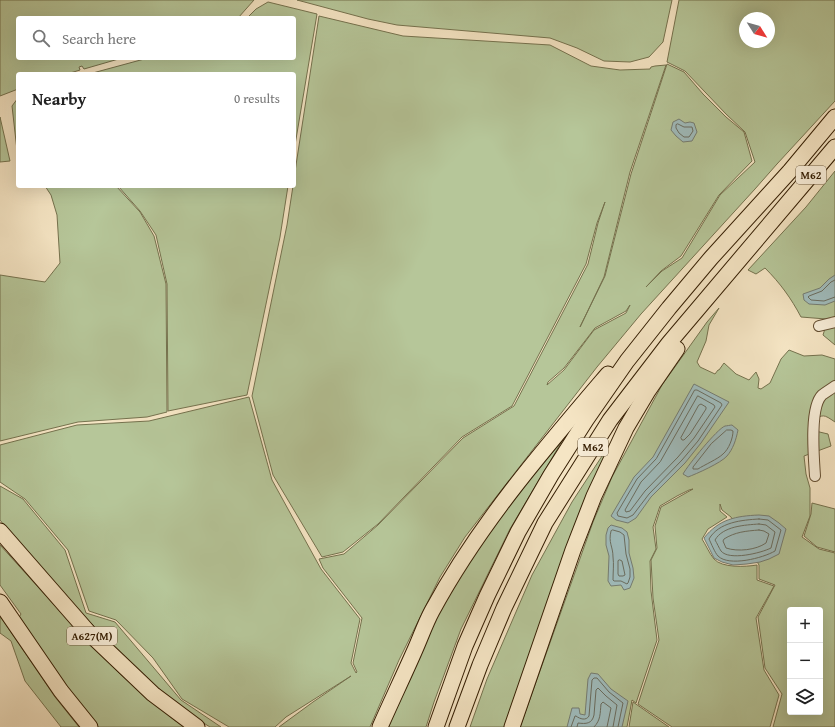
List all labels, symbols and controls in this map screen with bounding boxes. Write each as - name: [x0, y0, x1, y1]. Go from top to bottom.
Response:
- north arrow: [739, 12, 775, 48]
- search box: [16, 16, 296, 60]
- icon: search: [30, 27, 52, 49]
- text: Search here: [62, 28, 136, 49]
- text: Nearby: [32, 86, 86, 111]
- text: 0 results: [234, 89, 280, 108]
- road number: M62: [796, 166, 826, 184]
- road number: M62: [578, 438, 608, 456]
- map controls: [787, 607, 823, 715]
- button: +: [787, 607, 823, 643]
- road number: A627(M): [67, 627, 117, 645]
- button: −: [787, 643, 823, 679]
- button: layers: [787, 679, 823, 715]

